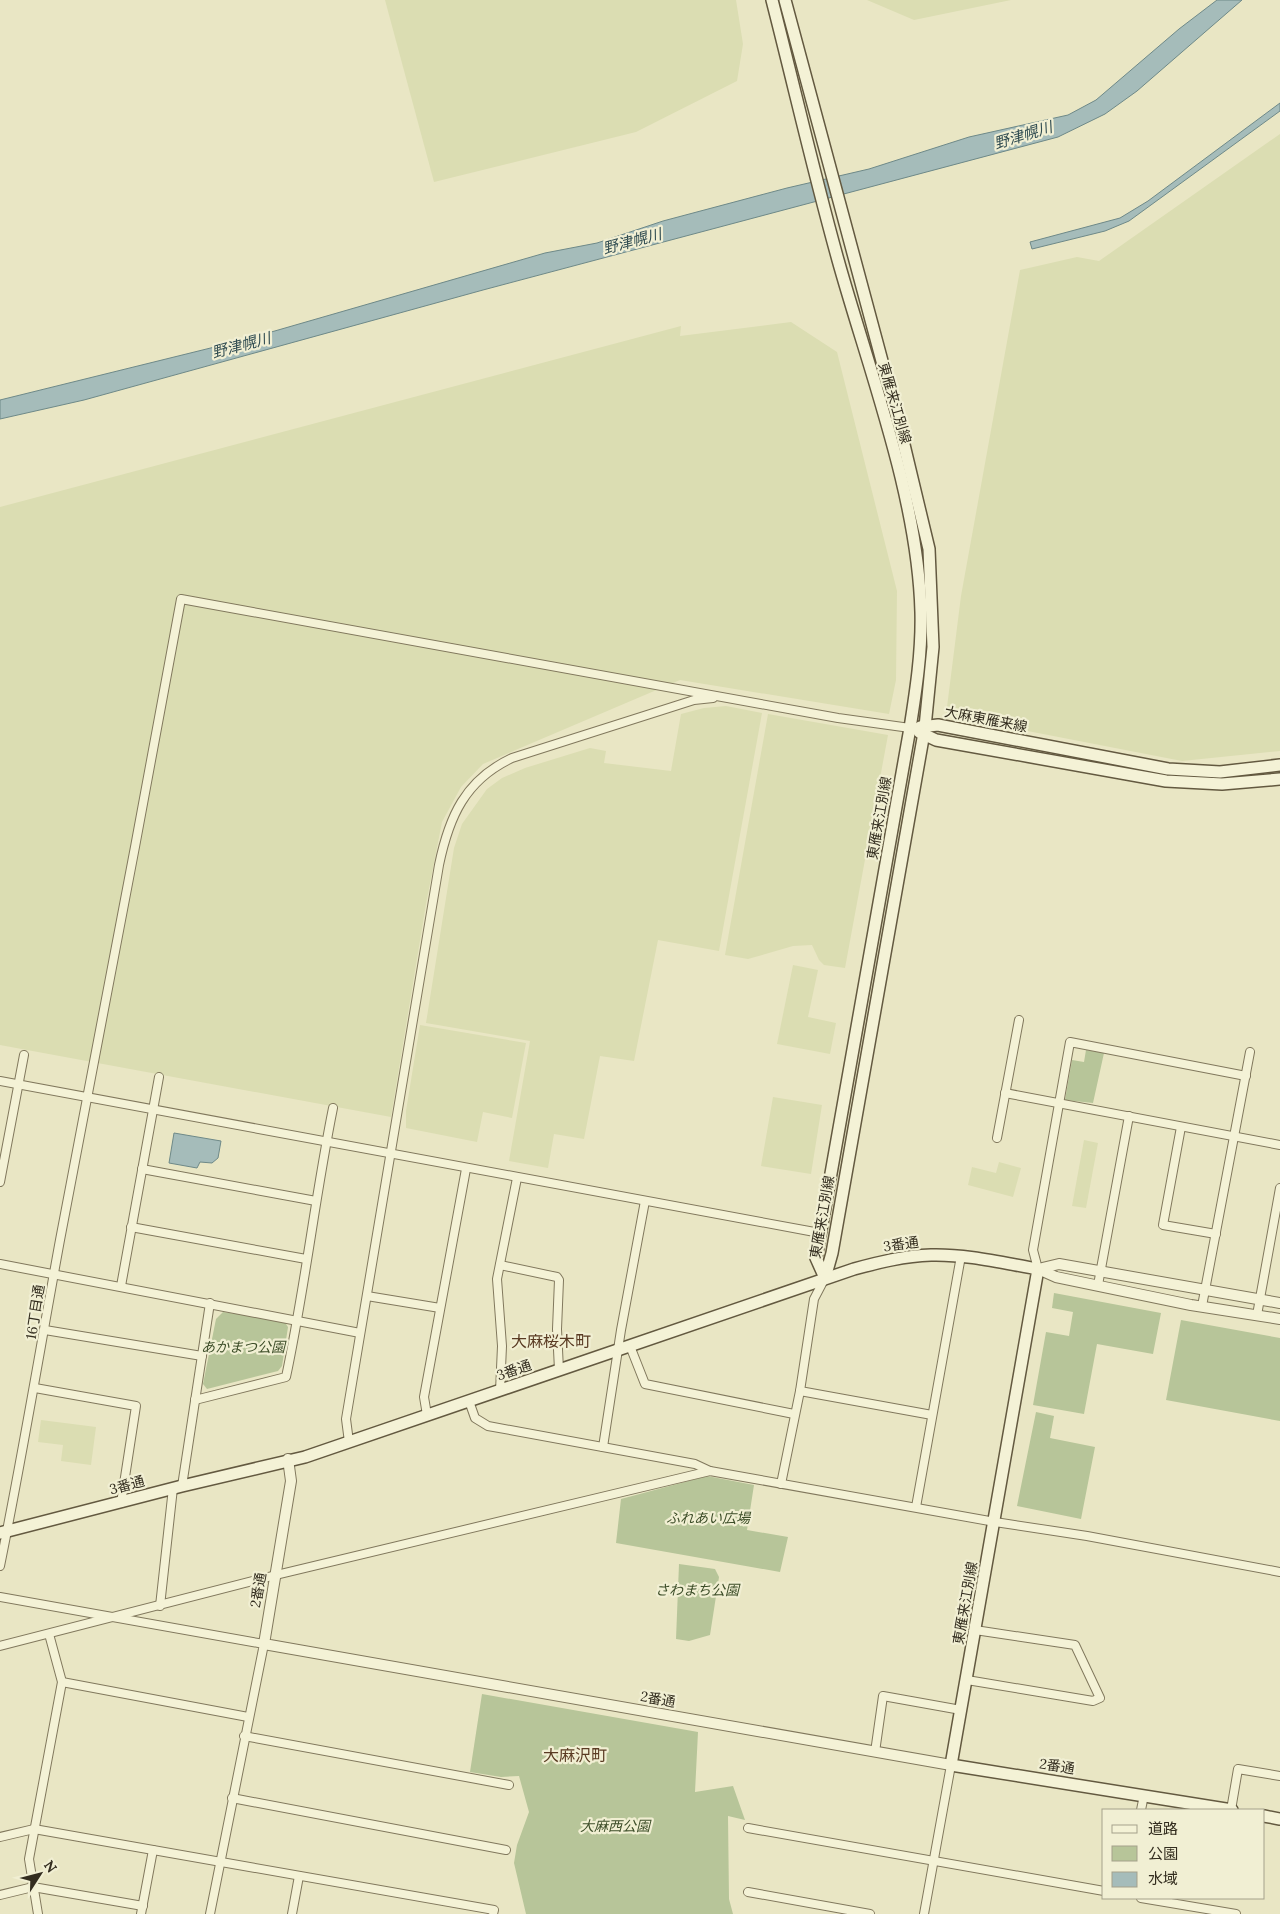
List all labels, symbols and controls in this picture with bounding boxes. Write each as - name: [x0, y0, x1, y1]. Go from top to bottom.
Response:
- water label: 野津幌川: [992, 117, 1056, 153]
- water label: 野津幌川: [601, 224, 665, 258]
- water label: 野津幌川: [210, 328, 274, 362]
- street label: 東雁来江別線: [875, 360, 915, 446]
- street label: 大麻東雁来線: [943, 702, 1029, 736]
- street label: 東雁来江別線: [863, 775, 895, 861]
- street label: 東雁来江別線: [806, 1174, 838, 1260]
- street label: 3番通: [882, 1233, 920, 1255]
- street label: 16丁目通: [22, 1283, 48, 1341]
- district label: 大麻桜木町: [511, 1331, 591, 1351]
- park label: あかまつ公園: [201, 1338, 287, 1356]
- street label: 3番通: [494, 1356, 534, 1384]
- street label: 3番通: [107, 1472, 147, 1498]
- park label: ふれあい広場: [666, 1509, 752, 1527]
- street label: 東雁来江別線: [949, 1560, 981, 1646]
- street label: 2番通: [246, 1571, 270, 1609]
- park label: さわまち公園: [655, 1581, 741, 1599]
- street label: 2番通: [639, 1687, 677, 1711]
- district label: 大麻沢町: [543, 1745, 607, 1765]
- street label: 2番通: [1038, 1754, 1076, 1778]
- legend: [1102, 1809, 1265, 1899]
- park label: 大麻西公園: [580, 1817, 652, 1835]
- text: 道路: [1148, 1819, 1178, 1838]
- text: 公園: [1148, 1844, 1178, 1863]
- north arrow: [15, 1849, 65, 1899]
- text: N: [40, 1857, 61, 1876]
- text: 水域: [1148, 1869, 1178, 1888]

